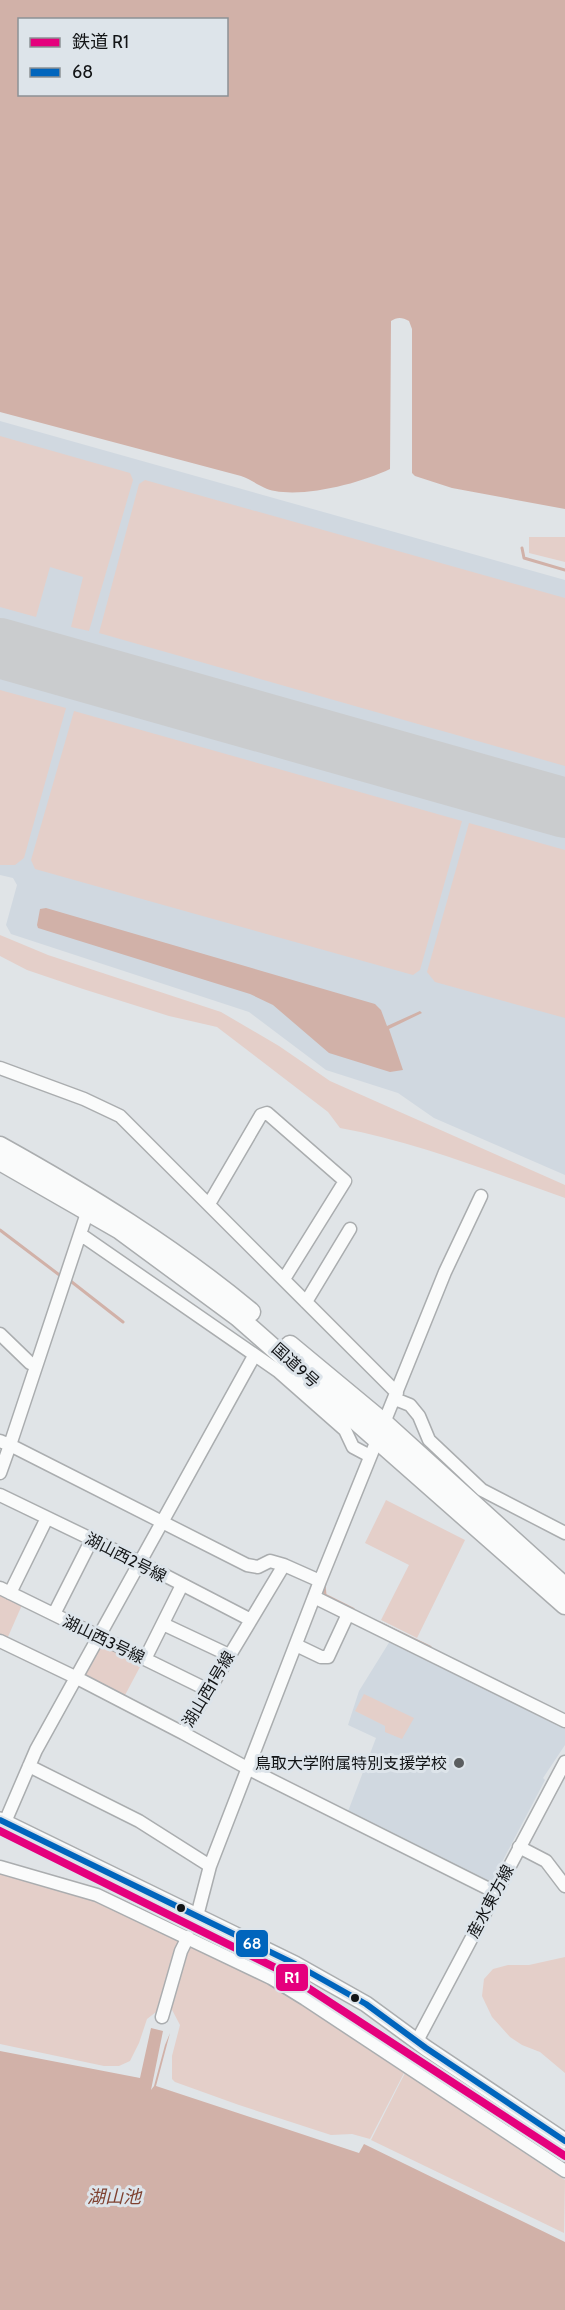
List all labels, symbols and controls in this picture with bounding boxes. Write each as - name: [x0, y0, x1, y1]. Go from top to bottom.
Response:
- legend: [18, 18, 228, 96]
- text: 鉄道 R1: [72, 31, 129, 53]
- text: 68: [72, 61, 93, 83]
- street label: 国道9号: [268, 1339, 323, 1392]
- street label: 湖山西2号線: [82, 1529, 169, 1586]
- street label: 湖山西3号線: [60, 1611, 148, 1667]
- street label: 湖山西1号線: [178, 1648, 239, 1731]
- place label: 鳥取大学附属特別支援学校: [255, 1754, 447, 1773]
- marker: 鳥取大学附属特別支援学校: [452, 1756, 466, 1770]
- street label: 産水東方線: [463, 1861, 518, 1941]
- unlabelled marker: [175, 1902, 187, 1914]
- line badge: 68: [235, 1929, 269, 1958]
- text: 68: [243, 1934, 261, 1953]
- line badge: R1: [275, 1963, 309, 1992]
- text: R1: [284, 1968, 300, 1987]
- unlabelled marker: [349, 1992, 361, 2004]
- water label: 湖山池: [87, 2186, 143, 2208]

